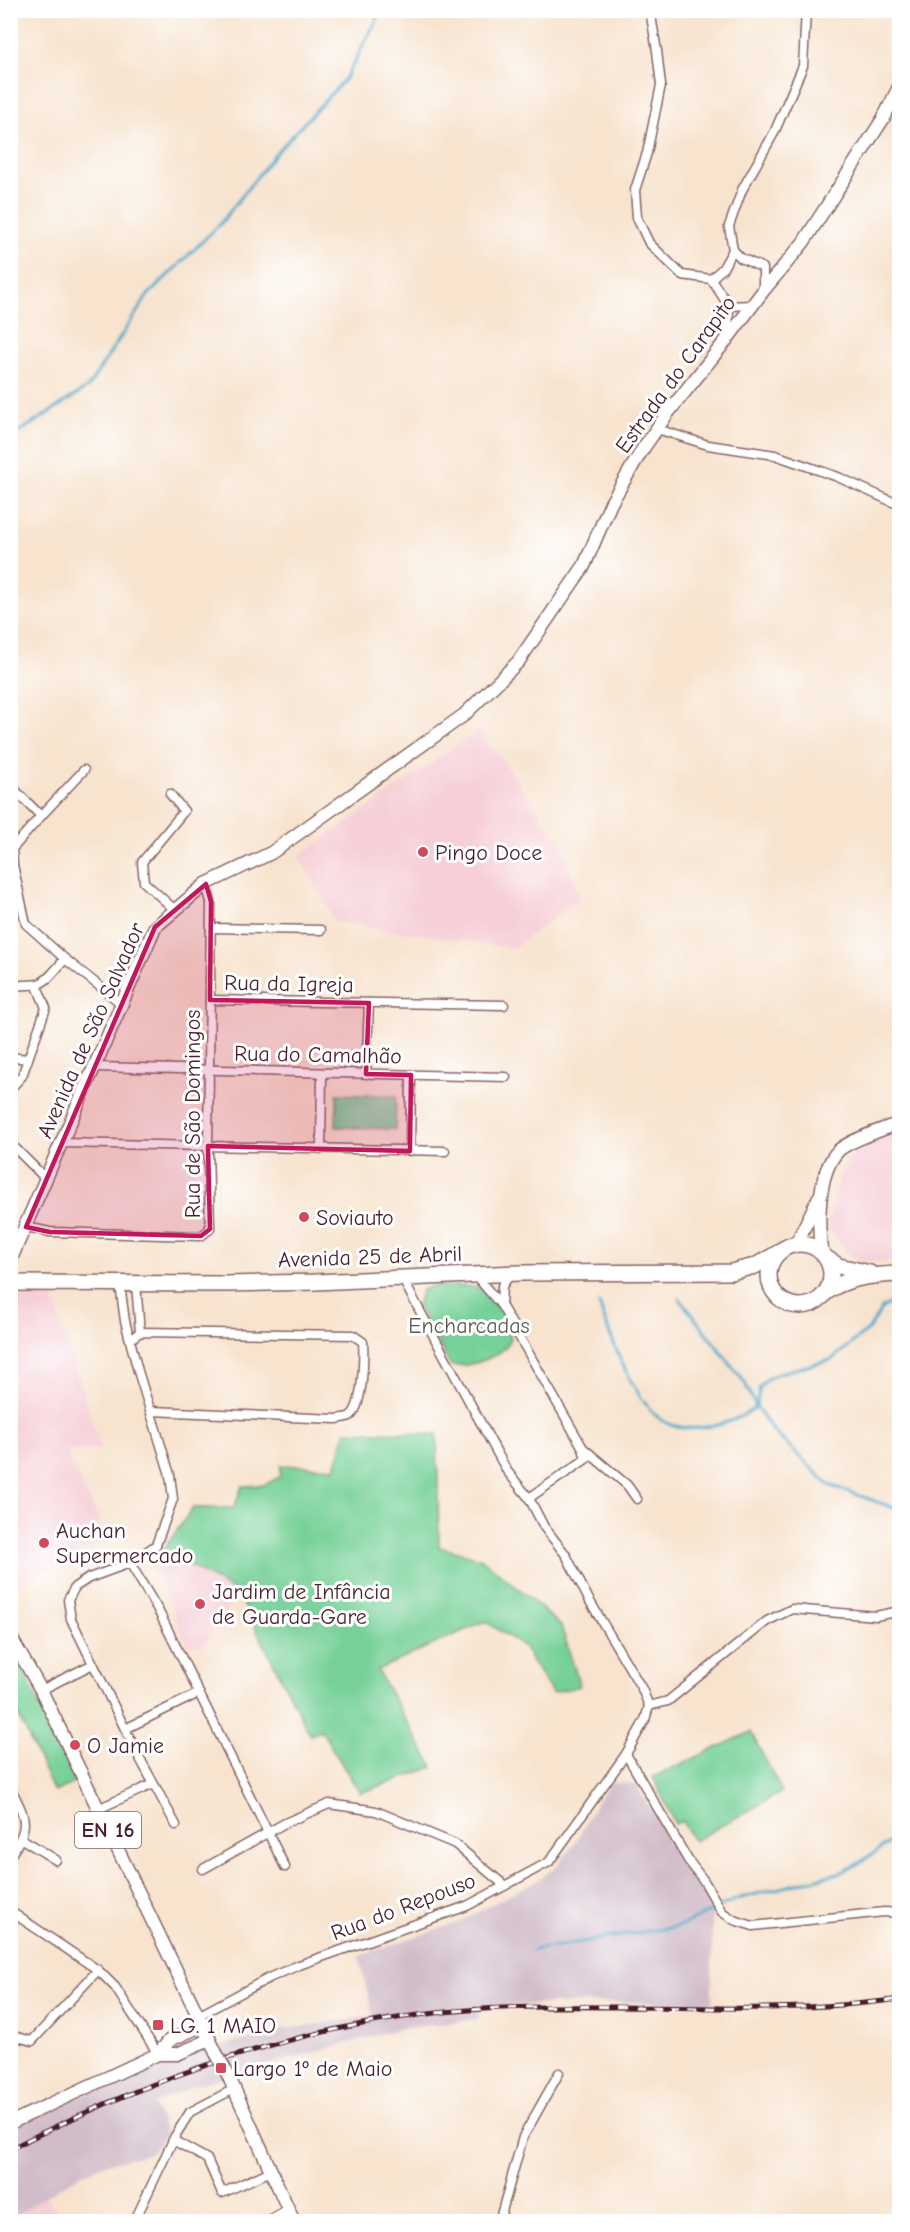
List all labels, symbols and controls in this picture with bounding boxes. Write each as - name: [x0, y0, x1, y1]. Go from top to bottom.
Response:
- street label: Estrada do Carapito: [610, 291, 742, 458]
- place label: Pingo Doce: [435, 840, 542, 866]
- marker: Pingo Doce: [416, 845, 430, 859]
- street label: Avenida de São Salvador: [32, 918, 150, 1142]
- street label: Rua da Igreja: [224, 970, 354, 998]
- street label: Rua de São Domingos: [180, 1010, 206, 1218]
- street label: Rua do Camalhão: [234, 1041, 402, 1069]
- place label: Soviauto: [316, 1205, 394, 1231]
- marker: Soviauto: [297, 1210, 311, 1224]
- street label: Avenida 25 de Abril: [278, 1241, 462, 1273]
- park label: Encharcadas: [408, 1313, 530, 1339]
- place label: Auchan Supermercado: [56, 1518, 193, 1569]
- marker: Auchan Supermercado: [37, 1536, 51, 1550]
- place label: Jardim de Infância de Guarda-Gare: [212, 1579, 391, 1630]
- marker: Jardim de Infância de Guarda-Gare: [193, 1597, 207, 1611]
- place label: O Jamie: [87, 1733, 164, 1759]
- marker: O Jamie: [68, 1738, 82, 1752]
- road number: EN 16: [75, 1812, 141, 1848]
- street label: Rua do Repouso: [327, 1867, 479, 1946]
- place label: LG. 1 MAIO: [170, 2013, 276, 2039]
- marker: LG. 1 MAIO: [151, 2018, 165, 2032]
- place label: Largo 1º de Maio: [233, 2056, 392, 2082]
- marker: Largo 1º de Maio: [214, 2061, 228, 2075]

